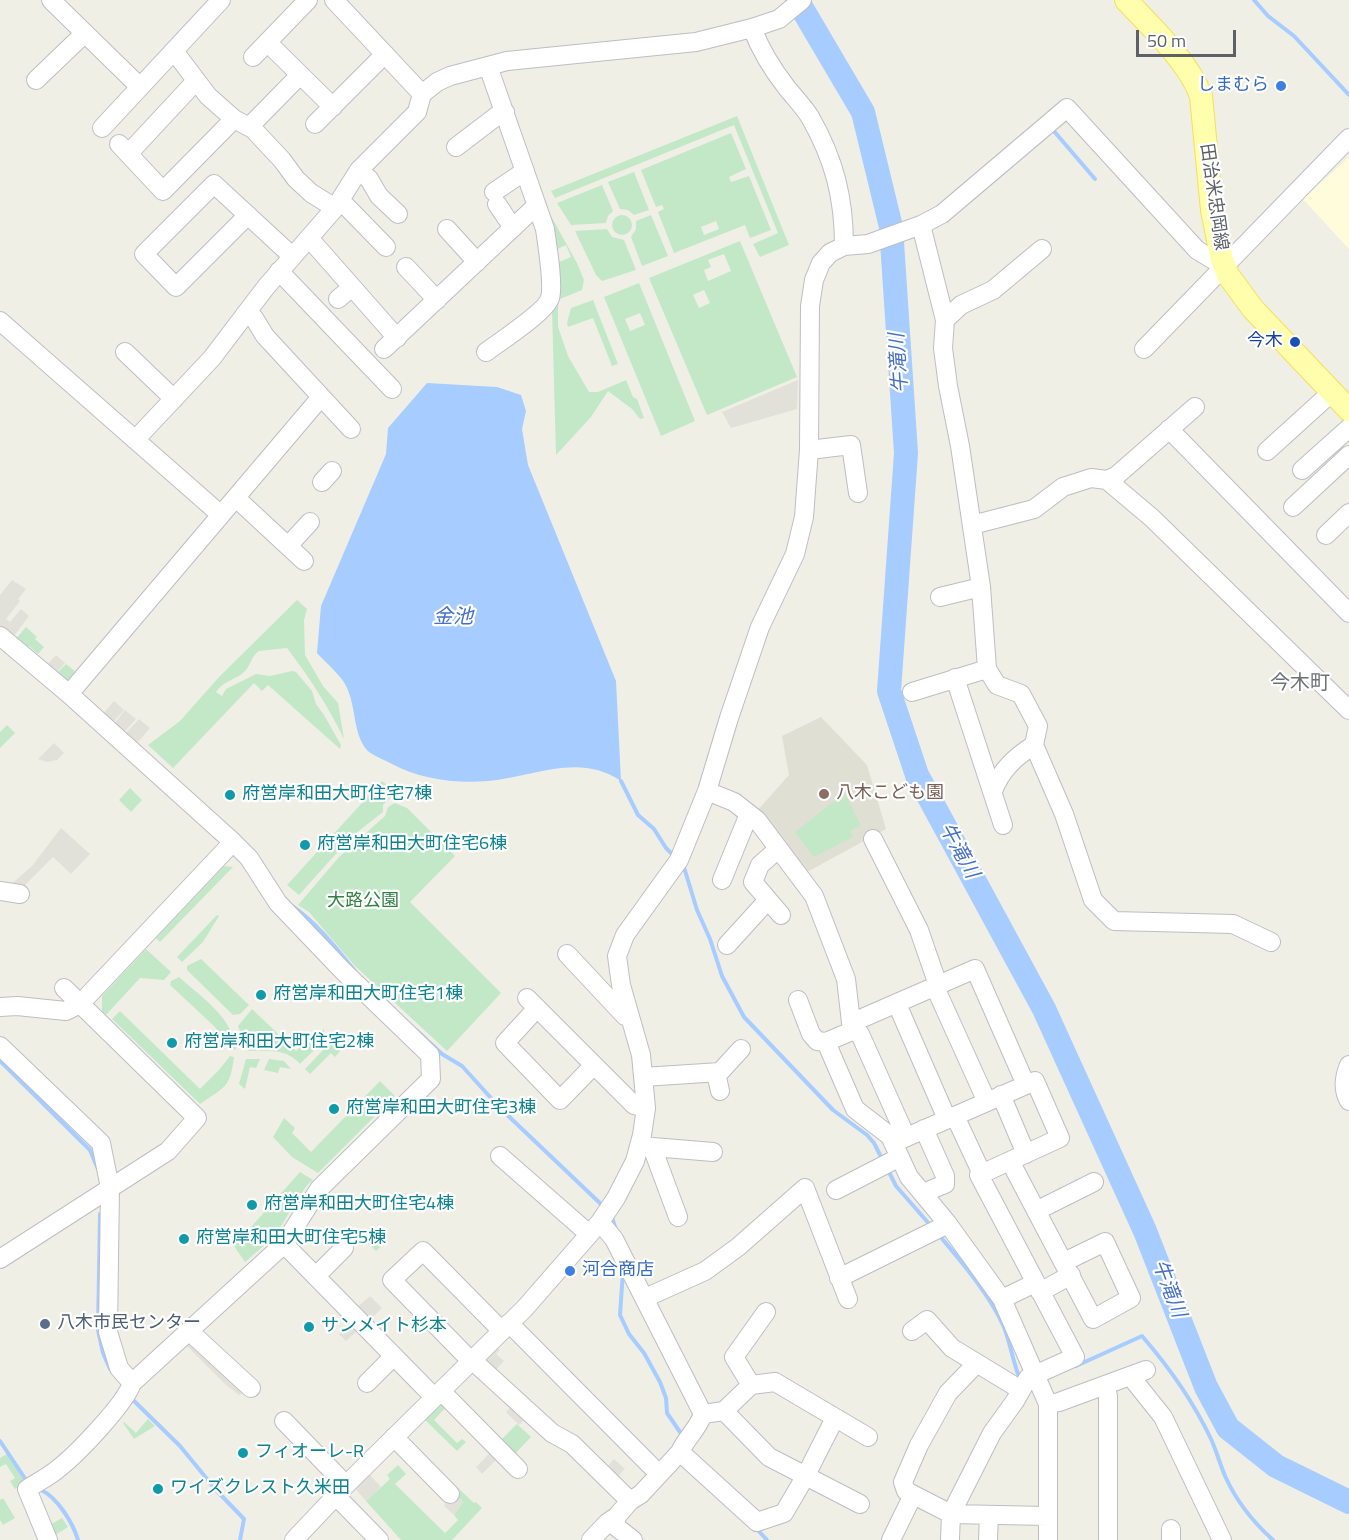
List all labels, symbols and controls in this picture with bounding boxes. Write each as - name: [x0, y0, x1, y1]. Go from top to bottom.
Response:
- scale bar: [1139, 18, 1240, 56]
- text: 50 m: [1147, 27, 1186, 54]
- place label: しまむら: [1197, 75, 1269, 97]
- marker: しまむら: [1274, 79, 1288, 93]
- street label: 田治米忠岡線: [1195, 142, 1231, 252]
- place label: 今木: [1247, 331, 1283, 353]
- water label: 牛滝川: [886, 332, 914, 394]
- marker: 今木: [1288, 335, 1302, 349]
- water label: 金池: [433, 606, 473, 630]
- district label: 今木町: [1270, 672, 1330, 696]
- place label: 八木こども園: [836, 783, 944, 805]
- place label: 府営岸和田大町住宅7棟: [242, 784, 432, 806]
- marker: 八木こども園: [817, 787, 831, 801]
- marker: 府営岸和田大町住宅7棟: [223, 788, 237, 802]
- water label: 牛滝川: [933, 819, 983, 883]
- place label: 府営岸和田大町住宅6棟: [317, 834, 507, 856]
- marker: 府営岸和田大町住宅6棟: [298, 838, 312, 852]
- park label: 大路公園: [327, 891, 399, 913]
- place label: 府営岸和田大町住宅1棟: [273, 984, 463, 1006]
- marker: 府営岸和田大町住宅1棟: [254, 988, 268, 1002]
- place label: 府営岸和田大町住宅2棟: [184, 1032, 374, 1054]
- marker: 府営岸和田大町住宅2棟: [165, 1036, 179, 1050]
- place label: 府営岸和田大町住宅3棟: [346, 1098, 536, 1120]
- marker: 府営岸和田大町住宅3棟: [327, 1102, 341, 1116]
- place label: 府営岸和田大町住宅4棟: [264, 1194, 454, 1216]
- marker: 府営岸和田大町住宅4棟: [245, 1198, 259, 1212]
- place label: 府営岸和田大町住宅5棟: [196, 1228, 386, 1250]
- marker: 府営岸和田大町住宅5棟: [177, 1232, 191, 1246]
- water label: 牛滝川: [1146, 1257, 1190, 1321]
- place label: 河合商店: [582, 1260, 654, 1282]
- marker: 河合商店: [563, 1264, 577, 1278]
- place label: 八木市民センター: [57, 1313, 201, 1335]
- place label: サンメイト杉本: [321, 1316, 447, 1338]
- marker: 八木市民センター: [38, 1317, 52, 1331]
- marker: サンメイト杉本: [302, 1320, 316, 1334]
- place label: フィオーレ-R: [255, 1442, 364, 1464]
- marker: フィオーレ-R: [236, 1446, 250, 1460]
- place label: ワイズクレスト久米田: [170, 1478, 350, 1500]
- marker: ワイズクレスト久米田: [151, 1482, 165, 1496]

